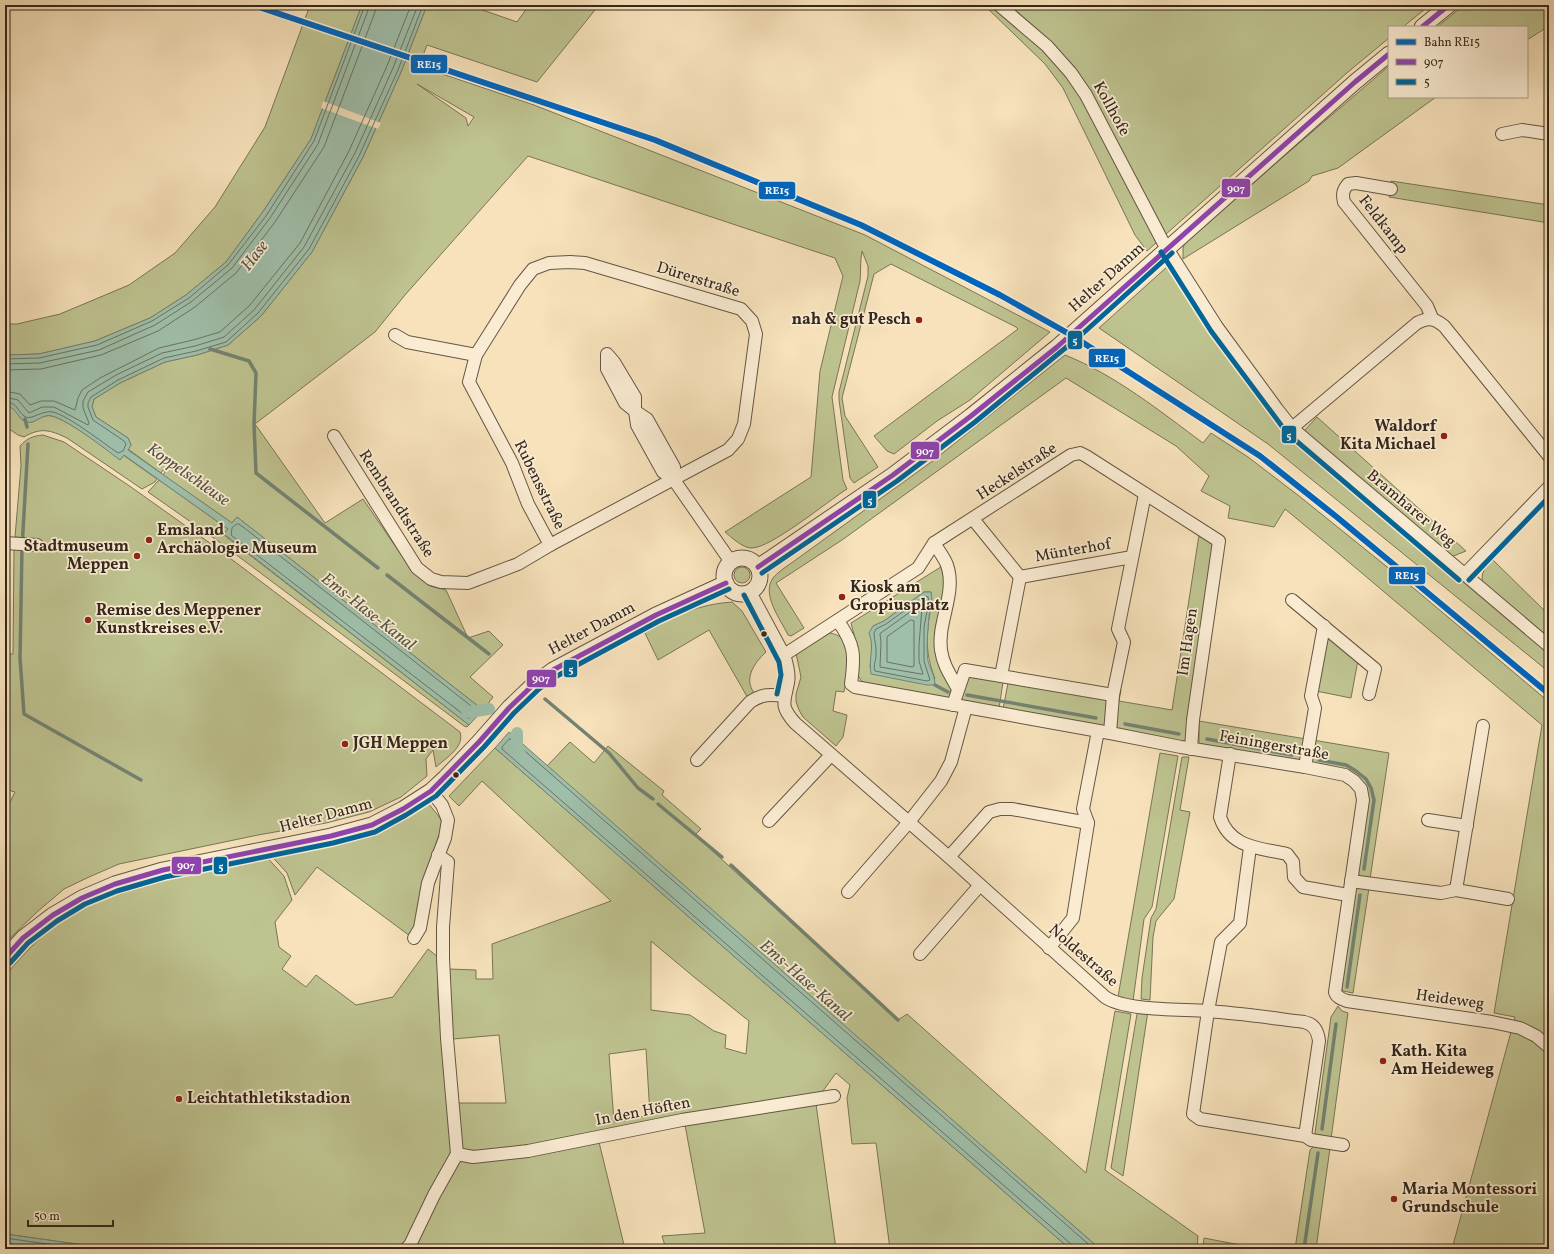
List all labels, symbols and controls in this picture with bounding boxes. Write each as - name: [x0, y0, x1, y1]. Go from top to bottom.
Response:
- legend: [1388, 26, 1528, 98]
- text: Bahn RE15: [1424, 35, 1480, 51]
- line badge: RE15: [410, 54, 448, 74]
- text: 907: [1424, 55, 1444, 71]
- text: RE15: [417, 58, 441, 73]
- text: 5: [1424, 75, 1430, 91]
- street label: Kollhofe: [1087, 78, 1135, 140]
- line badge: 907: [1221, 178, 1251, 198]
- line badge: RE15: [758, 181, 796, 200]
- text: 907: [1227, 182, 1245, 197]
- text: RE15: [765, 184, 789, 199]
- street label: Feldkamp: [1353, 191, 1413, 259]
- water label: Hase: [236, 235, 275, 276]
- street label: Helter Damm: [1064, 238, 1150, 318]
- street label: Dürerstraße: [654, 257, 742, 303]
- place label: nah & gut Pesch: [792, 309, 911, 331]
- marker: nah & gut Pesch: [914, 315, 924, 325]
- line badge: 5: [1067, 330, 1083, 350]
- text: 5: [1072, 334, 1078, 349]
- line badge: RE15: [1088, 348, 1126, 368]
- text: RE15: [1095, 352, 1119, 367]
- place label: Waldorf Kita Michael: [1340, 416, 1438, 456]
- line badge: 5: [1281, 425, 1297, 444]
- text: 5: [1286, 429, 1292, 444]
- marker: Waldorf Kita Michael: [1439, 431, 1449, 441]
- street label: Rubensstraße: [508, 437, 570, 533]
- water label: Koppelschleuse: [142, 438, 235, 513]
- street label: Heckelstraße: [973, 438, 1061, 506]
- line badge: 907: [910, 441, 940, 460]
- text: 907: [916, 445, 934, 460]
- street label: Rembrandtstraße: [353, 446, 439, 562]
- street label: Bramharer Weg: [1362, 465, 1460, 553]
- line badge: 5: [862, 490, 877, 509]
- text: 5: [867, 494, 873, 509]
- place label: Emsland Archäologie Museum: [157, 520, 317, 560]
- street label: Münterhof: [1033, 533, 1114, 568]
- marker: Emsland Archäologie Museum: [144, 535, 154, 545]
- place label: Stadtmuseum Meppen: [24, 536, 129, 576]
- marker: Stadtmuseum Meppen: [132, 551, 142, 561]
- line badge: RE15: [1388, 566, 1426, 585]
- water label: Ems-Hase-Kanal: [316, 568, 420, 656]
- text: RE15: [1395, 569, 1419, 584]
- place label: Kiosk am Gropiusplatz: [850, 577, 949, 617]
- marker: Kiosk am Gropiusplatz: [837, 592, 847, 602]
- street label: Helter Damm: [545, 597, 639, 661]
- place label: Remise des Meppener Kunstkreises e.V.: [96, 600, 262, 640]
- street label: Im Hagen: [1172, 607, 1204, 677]
- marker: Remise des Meppener Kunstkreises e.V.: [83, 615, 93, 625]
- unlabelled marker: [759, 629, 769, 639]
- line badge: 5: [563, 659, 578, 678]
- text: 5: [568, 663, 574, 678]
- line badge: 907: [526, 669, 557, 688]
- text: 907: [532, 672, 550, 687]
- street label: Feiningerstraße: [1217, 726, 1331, 766]
- place label: JGH Meppen: [352, 733, 448, 755]
- marker: JGH Meppen: [340, 739, 350, 749]
- unlabelled marker: [451, 770, 461, 780]
- street label: Helter Damm: [277, 793, 375, 839]
- line badge: 907: [171, 856, 202, 875]
- line badge: 5: [213, 856, 228, 875]
- text: 907: [177, 859, 195, 874]
- text: 5: [218, 860, 224, 875]
- street label: Noldestraße: [1043, 920, 1123, 992]
- water label: Ems-Hase-Kanal: [754, 935, 856, 1027]
- street label: Heideweg: [1414, 984, 1486, 1016]
- place label: Kath. Kita Am Heideweg: [1391, 1041, 1494, 1081]
- marker: Kath. Kita Am Heideweg: [1378, 1056, 1388, 1066]
- place label: Leichtathletikstadion: [187, 1088, 351, 1110]
- street label: In den Höften: [594, 1092, 692, 1132]
- marker: Leichtathletikstadion: [174, 1094, 184, 1104]
- place label: Maria Montessori Grundschule: [1402, 1179, 1538, 1219]
- marker: Maria Montessori Grundschule: [1389, 1194, 1399, 1204]
- scale bar: [28, 1202, 113, 1228]
- text: 50 m: [34, 1209, 60, 1225]

